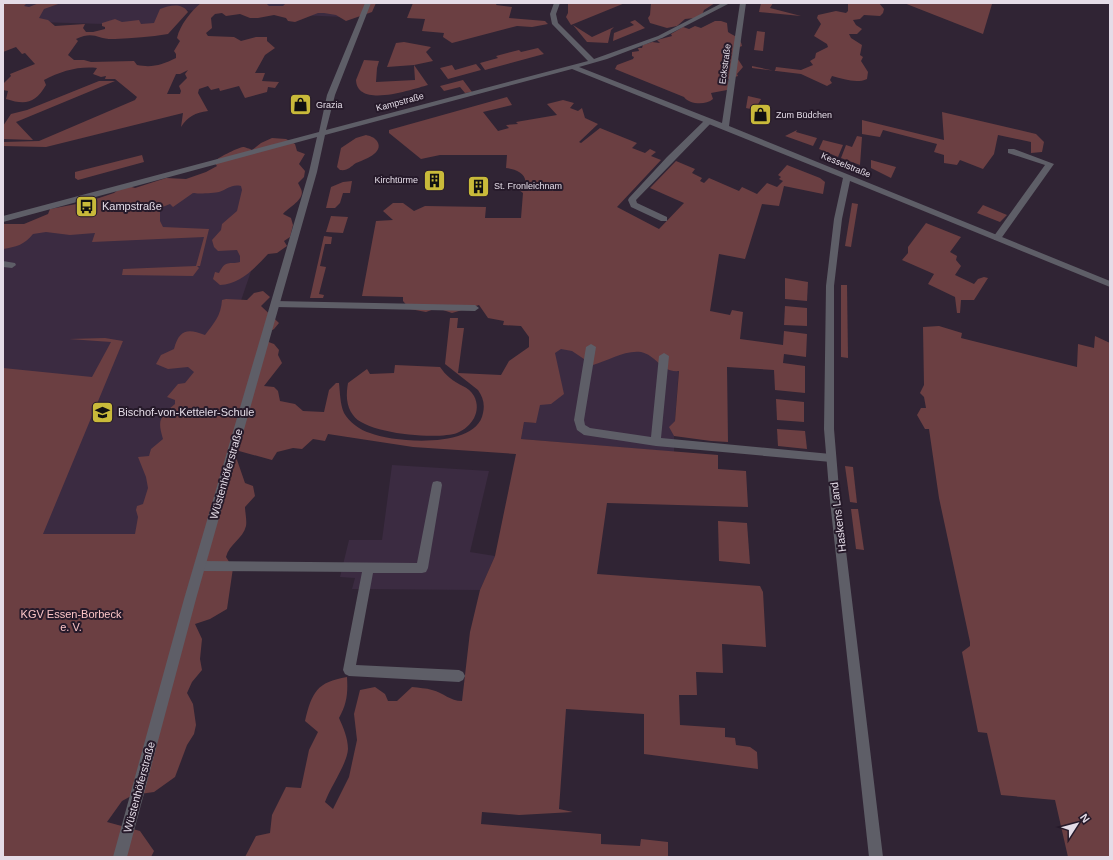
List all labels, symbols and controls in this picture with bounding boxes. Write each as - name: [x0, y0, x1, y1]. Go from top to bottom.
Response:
- street label: Eckstraße: [717, 43, 733, 85]
- street label: Kampstraße: [375, 91, 425, 113]
- shop icon: Grazia: [288, 92, 314, 118]
- place label: Grazia: [316, 100, 343, 110]
- shop icon: Zum Büdchen: [748, 102, 774, 128]
- place label: Zum Büdchen: [776, 110, 832, 120]
- street label: Kesselstraße: [820, 151, 872, 179]
- building icon: Kirchtürme: [421, 167, 447, 193]
- building icon: St. Fronleichnam: [465, 173, 491, 199]
- place label: Kirchtürme: [374, 175, 418, 185]
- place label: St. Fronleichnam: [494, 181, 562, 191]
- bus stop icon: Kampstraße: [73, 193, 99, 219]
- place label: Kampstraße: [102, 200, 162, 212]
- school or university icon: Bischof-von-Ketteler-Schule: [89, 399, 115, 425]
- place label: Bischof-von-Ketteler-Schule: [118, 406, 254, 418]
- street label: Wüstenhöferstraße: [207, 427, 245, 521]
- street label: Haskens Land: [828, 481, 848, 553]
- park label: KGV Essen-Borbeck e. V.: [21, 608, 122, 633]
- street label: Wüstenhöferstraße: [121, 740, 157, 834]
- north arrow: [1057, 804, 1097, 844]
- text: N: [1078, 811, 1092, 825]

